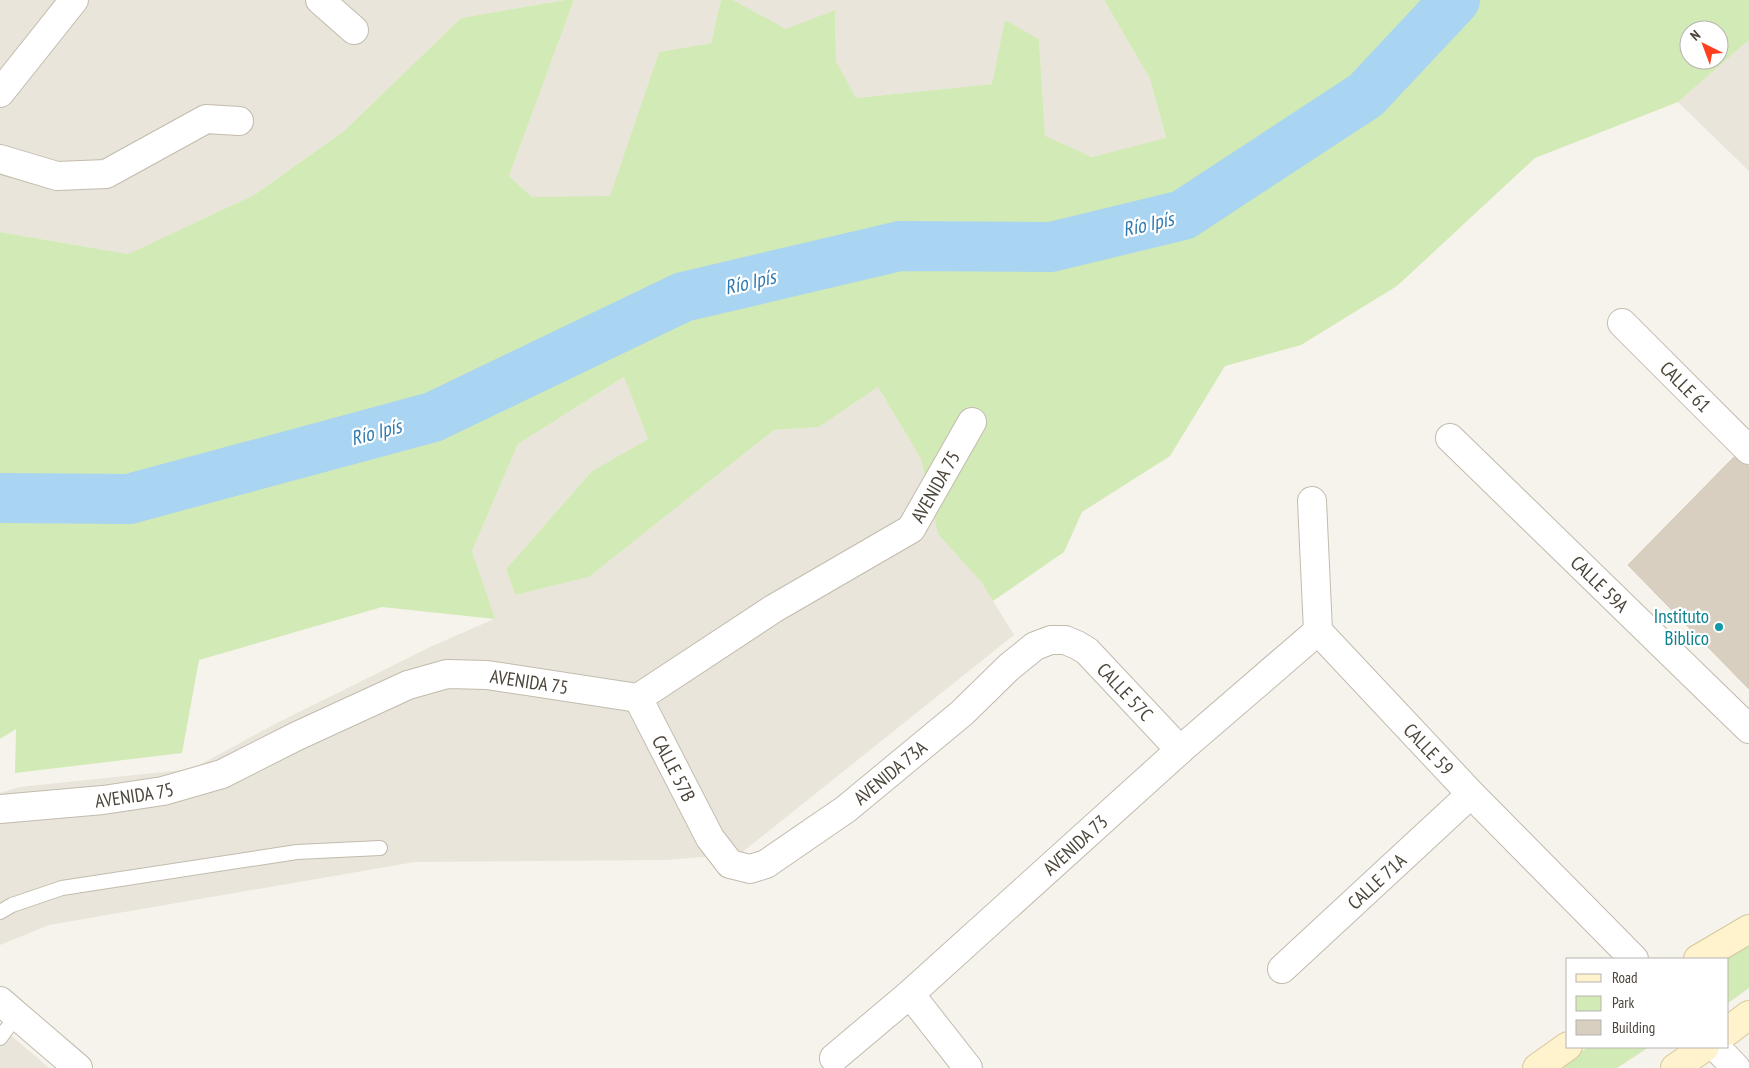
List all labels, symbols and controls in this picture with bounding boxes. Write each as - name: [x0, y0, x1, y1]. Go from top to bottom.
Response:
- north arrow: [1679, 20, 1729, 70]
- text: N: [1686, 26, 1704, 45]
- water label: Río Ipís: [1120, 205, 1178, 242]
- water label: Río Ipís: [722, 263, 780, 300]
- street label: CALLE 61: [1655, 356, 1716, 417]
- water label: Río Ipís: [348, 412, 406, 451]
- street label: AVENIDA 75: [905, 446, 965, 527]
- street label: CALLE 59A: [1566, 550, 1634, 617]
- place label: Instituto Biblico: [1654, 604, 1709, 650]
- marker: Instituto Biblico: [1713, 621, 1725, 633]
- street label: CALLE 57C: [1092, 658, 1158, 726]
- street label: AVENIDA 75: [488, 664, 570, 699]
- street label: CALLE 59: [1399, 718, 1459, 780]
- street label: CALLE 57B: [647, 731, 701, 805]
- street label: AVENIDA 73A: [849, 735, 932, 810]
- street label: AVENIDA 75: [94, 777, 176, 813]
- street label: AVENIDA 73: [1038, 809, 1113, 880]
- street label: CALLE 71A: [1342, 848, 1411, 914]
- legend: [1566, 958, 1729, 1048]
- text: Road: [1612, 968, 1638, 987]
- text: Park: [1612, 993, 1634, 1012]
- text: Building: [1612, 1018, 1655, 1037]

